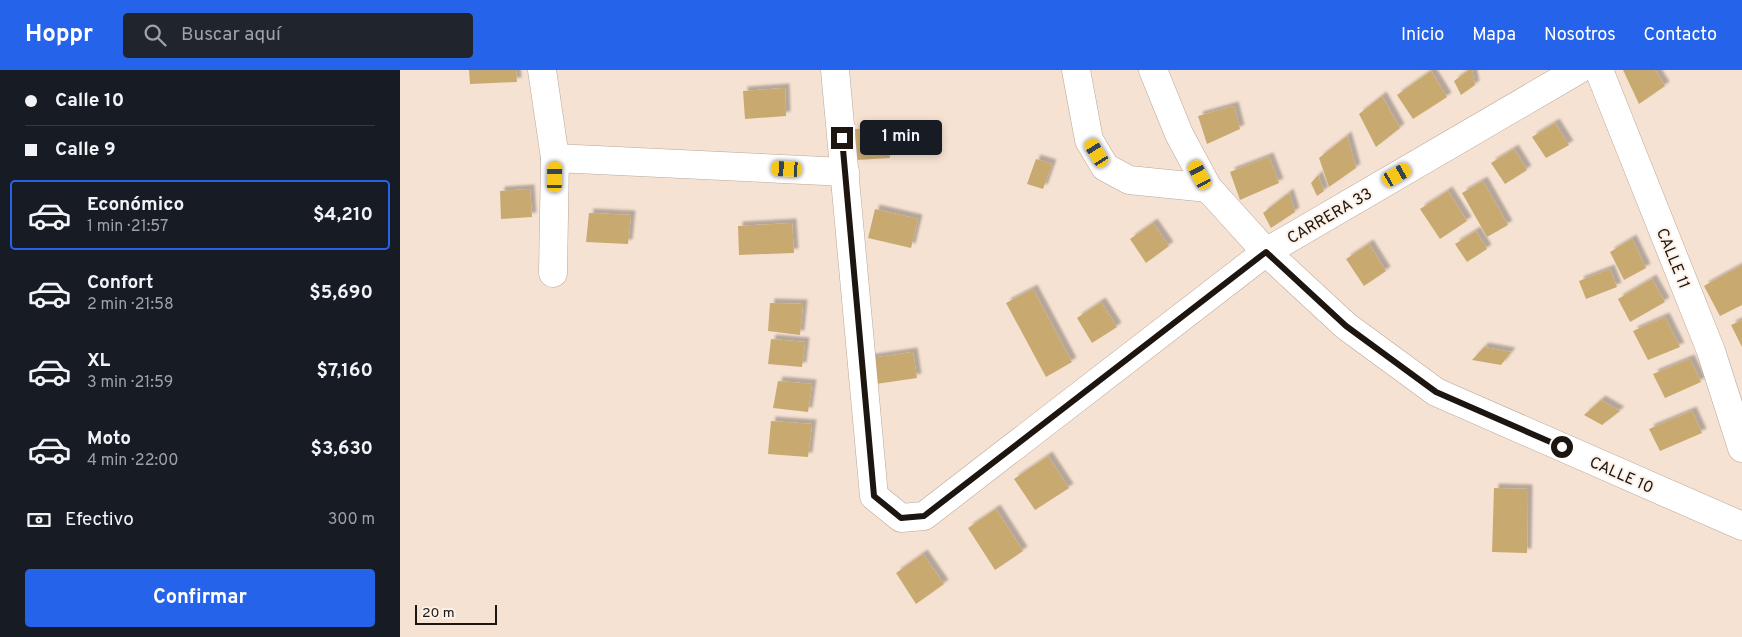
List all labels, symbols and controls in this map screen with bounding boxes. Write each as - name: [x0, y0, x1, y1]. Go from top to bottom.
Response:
- search box: [123, 13, 473, 58]
- text: Hoppr: [25, 20, 93, 50]
- icon: search: [141, 21, 169, 49]
- text: Buscar aquí: [181, 23, 281, 47]
- text: Inicio: [1401, 24, 1444, 47]
- text: Mapa: [1472, 24, 1516, 47]
- text: Nosotros: [1544, 24, 1616, 47]
- text: Contacto: [1644, 24, 1717, 47]
- text: Calle 10: [55, 89, 124, 113]
- callout: 1 min: [860, 120, 942, 156]
- route end: [831, 127, 853, 149]
- text: 1 min: [882, 127, 920, 147]
- car: [1082, 136, 1111, 170]
- text: Calle 9: [55, 138, 116, 162]
- car: [1186, 158, 1213, 192]
- car: [771, 161, 802, 177]
- car: [1380, 161, 1413, 189]
- car: [547, 162, 562, 192]
- street label: CARRERA 33: [1284, 184, 1376, 249]
- icon: car: [27, 193, 72, 238]
- text: Económico: [87, 193, 184, 217]
- text: $4,210: [313, 203, 373, 227]
- text: 1 min · 21:57: [87, 217, 168, 237]
- street label: CALLE 11: [1651, 225, 1693, 292]
- icon: car: [27, 271, 72, 316]
- text: Confort: [87, 271, 153, 295]
- text: $5,690: [309, 281, 373, 305]
- text: 2 min · 21:58: [87, 295, 174, 315]
- icon: car: [27, 349, 72, 394]
- text: XL: [87, 349, 110, 373]
- text: $7,160: [316, 359, 373, 383]
- text: 3 min · 21:59: [87, 373, 173, 393]
- icon: car: [27, 427, 72, 472]
- text: Moto: [87, 427, 131, 451]
- route start: [1551, 436, 1573, 458]
- text: $3,630: [311, 437, 373, 461]
- text: 4 min · 22:00: [87, 451, 178, 471]
- street label: CALLE 10: [1586, 453, 1656, 499]
- icon: cash: [25, 506, 53, 534]
- text: Efectivo: [65, 508, 134, 532]
- text: 300 m: [328, 510, 375, 530]
- button: Confirmar: [25, 569, 375, 627]
- scale bar: [415, 602, 498, 625]
- text: 20 m: [422, 605, 455, 622]

